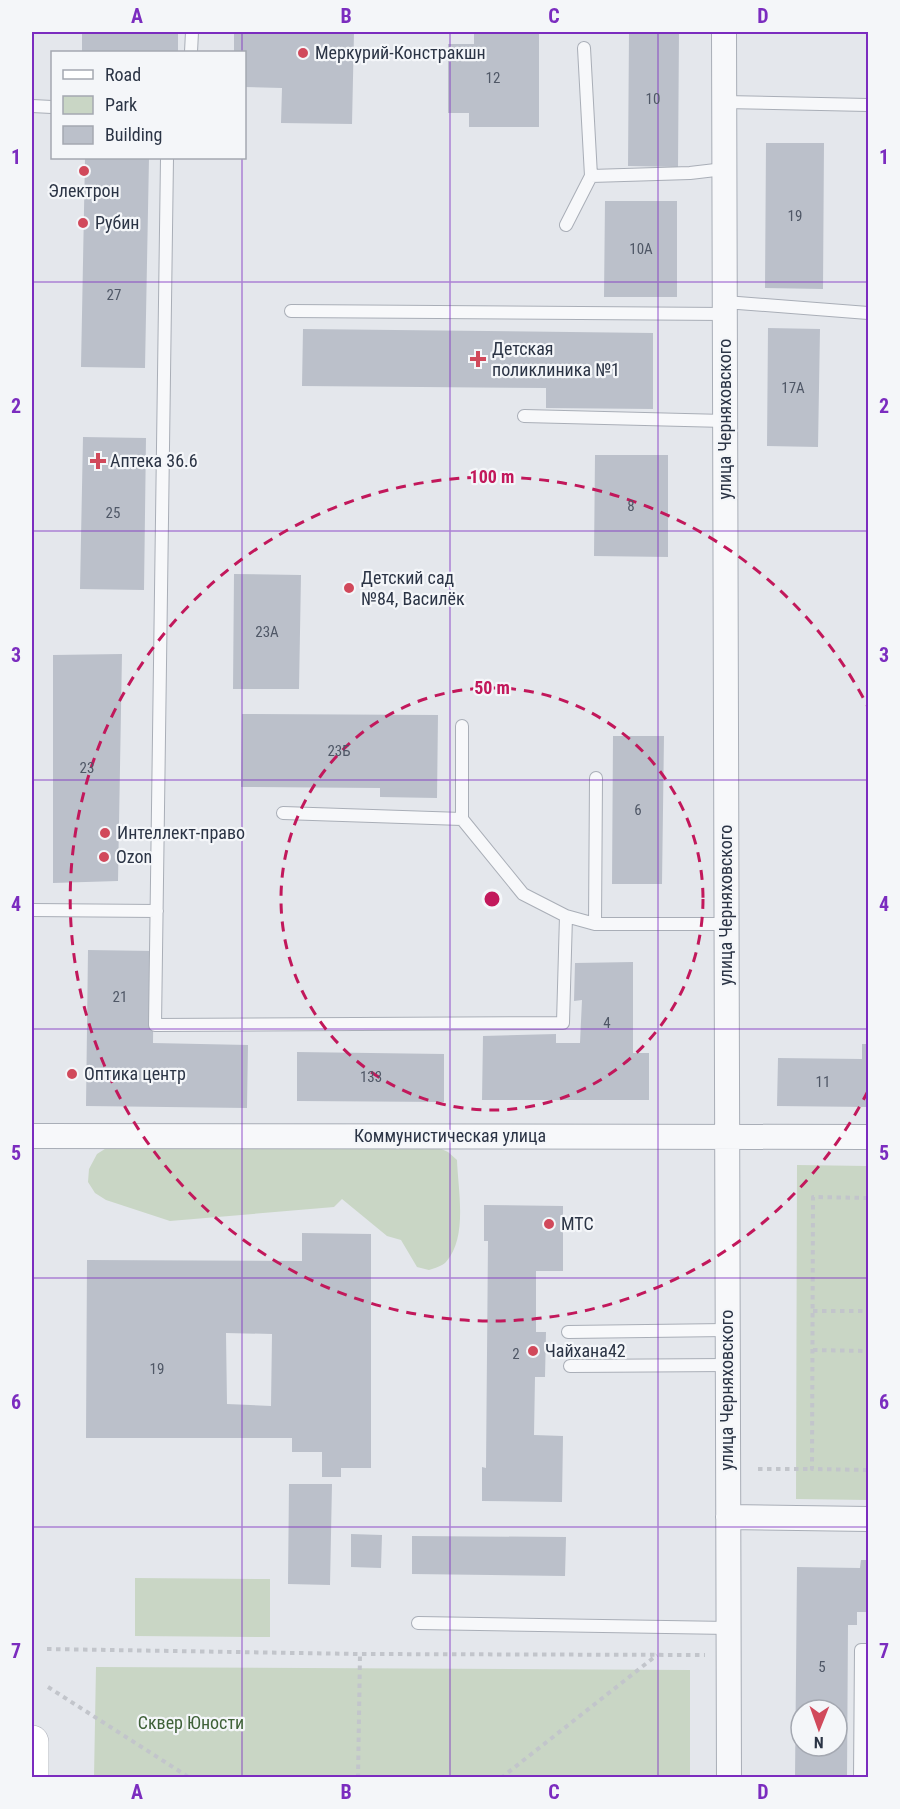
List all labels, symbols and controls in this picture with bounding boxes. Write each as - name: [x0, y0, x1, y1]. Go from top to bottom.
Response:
- text: A: [131, 4, 143, 28]
- text: B: [340, 4, 352, 28]
- text: C: [548, 4, 560, 28]
- text: D: [757, 4, 769, 28]
- place label: Меркурий-Констракшн: [315, 42, 486, 63]
- marker: Меркурий-Констракшн: [296, 46, 310, 60]
- legend: [51, 51, 246, 159]
- text: Road: [105, 64, 141, 85]
- house number: 12: [486, 69, 500, 87]
- house number: 10: [646, 90, 660, 108]
- text: Park: [105, 94, 137, 115]
- text: Building: [105, 124, 162, 145]
- text: 1: [11, 145, 21, 169]
- text: 1: [879, 145, 889, 169]
- marker: Электрон: [77, 164, 91, 178]
- place label: Электрон: [48, 180, 120, 201]
- house number: 19: [788, 207, 802, 225]
- place label: Рубин: [95, 212, 140, 233]
- marker: Рубин: [76, 216, 90, 230]
- house number: 10А: [629, 240, 653, 258]
- house number: 27: [107, 286, 121, 304]
- place label: Детская поликлиника №1: [492, 338, 620, 380]
- street label: улица Черняховского: [714, 339, 735, 499]
- marker: Детская поликлиника №1: [469, 350, 487, 368]
- house number: 17А: [781, 379, 805, 397]
- text: 2: [11, 394, 21, 418]
- text: 2: [879, 394, 889, 418]
- place label: Аптека 36.6: [110, 450, 198, 471]
- marker: Аптека 36.6: [91, 454, 105, 468]
- text: 100 m: [470, 466, 514, 487]
- house number: 8: [627, 497, 635, 515]
- house number: 25: [106, 504, 120, 522]
- place label: Детский сад №84, Василёк: [361, 567, 465, 609]
- marker: Детский сад №84, Василёк: [342, 581, 356, 595]
- house number: 23А: [255, 623, 279, 641]
- text: 3: [11, 643, 21, 667]
- text: 3: [879, 643, 889, 667]
- text: 50 m: [474, 677, 510, 698]
- house number: 23Б: [327, 742, 351, 760]
- house number: 23: [80, 759, 94, 777]
- house number: 6: [634, 801, 642, 819]
- place label: Интеллект-право: [117, 822, 245, 843]
- street label: улица Черняховского: [715, 825, 736, 985]
- marker: Интеллект-право: [98, 826, 112, 840]
- place label: Ozon: [116, 846, 152, 867]
- marker: Ozon: [97, 850, 111, 864]
- centre of rings: [482, 889, 502, 909]
- text: 4: [11, 892, 21, 916]
- text: 4: [879, 892, 889, 916]
- house number: 21: [113, 988, 127, 1006]
- house number: 4: [603, 1014, 611, 1032]
- place label: Оптика центр: [84, 1063, 186, 1084]
- marker: Оптика центр: [65, 1067, 79, 1081]
- house number: 133: [360, 1068, 382, 1086]
- house number: 11: [816, 1073, 830, 1091]
- street label: Коммунистическая улица: [354, 1125, 546, 1146]
- text: 5: [11, 1141, 21, 1165]
- text: 5: [879, 1141, 889, 1165]
- place label: МТС: [561, 1213, 594, 1234]
- marker: МТС: [542, 1217, 556, 1231]
- street label: улица Черняховского: [716, 1310, 737, 1470]
- place label: Чайхана42: [545, 1340, 626, 1361]
- marker: Чайхана42: [526, 1344, 540, 1358]
- house number: 2: [512, 1345, 520, 1363]
- house number: 19: [150, 1360, 164, 1378]
- text: 6: [11, 1390, 21, 1414]
- text: 6: [879, 1390, 889, 1414]
- text: 7: [11, 1639, 21, 1663]
- text: 7: [879, 1639, 889, 1663]
- house number: 5: [818, 1658, 826, 1676]
- north arrow: [789, 1698, 849, 1758]
- park label: Сквер Юности: [138, 1712, 244, 1733]
- text: N: [814, 1733, 824, 1752]
- text: A: [131, 1780, 143, 1804]
- text: B: [340, 1780, 352, 1804]
- text: C: [548, 1780, 560, 1804]
- text: D: [757, 1780, 769, 1804]

